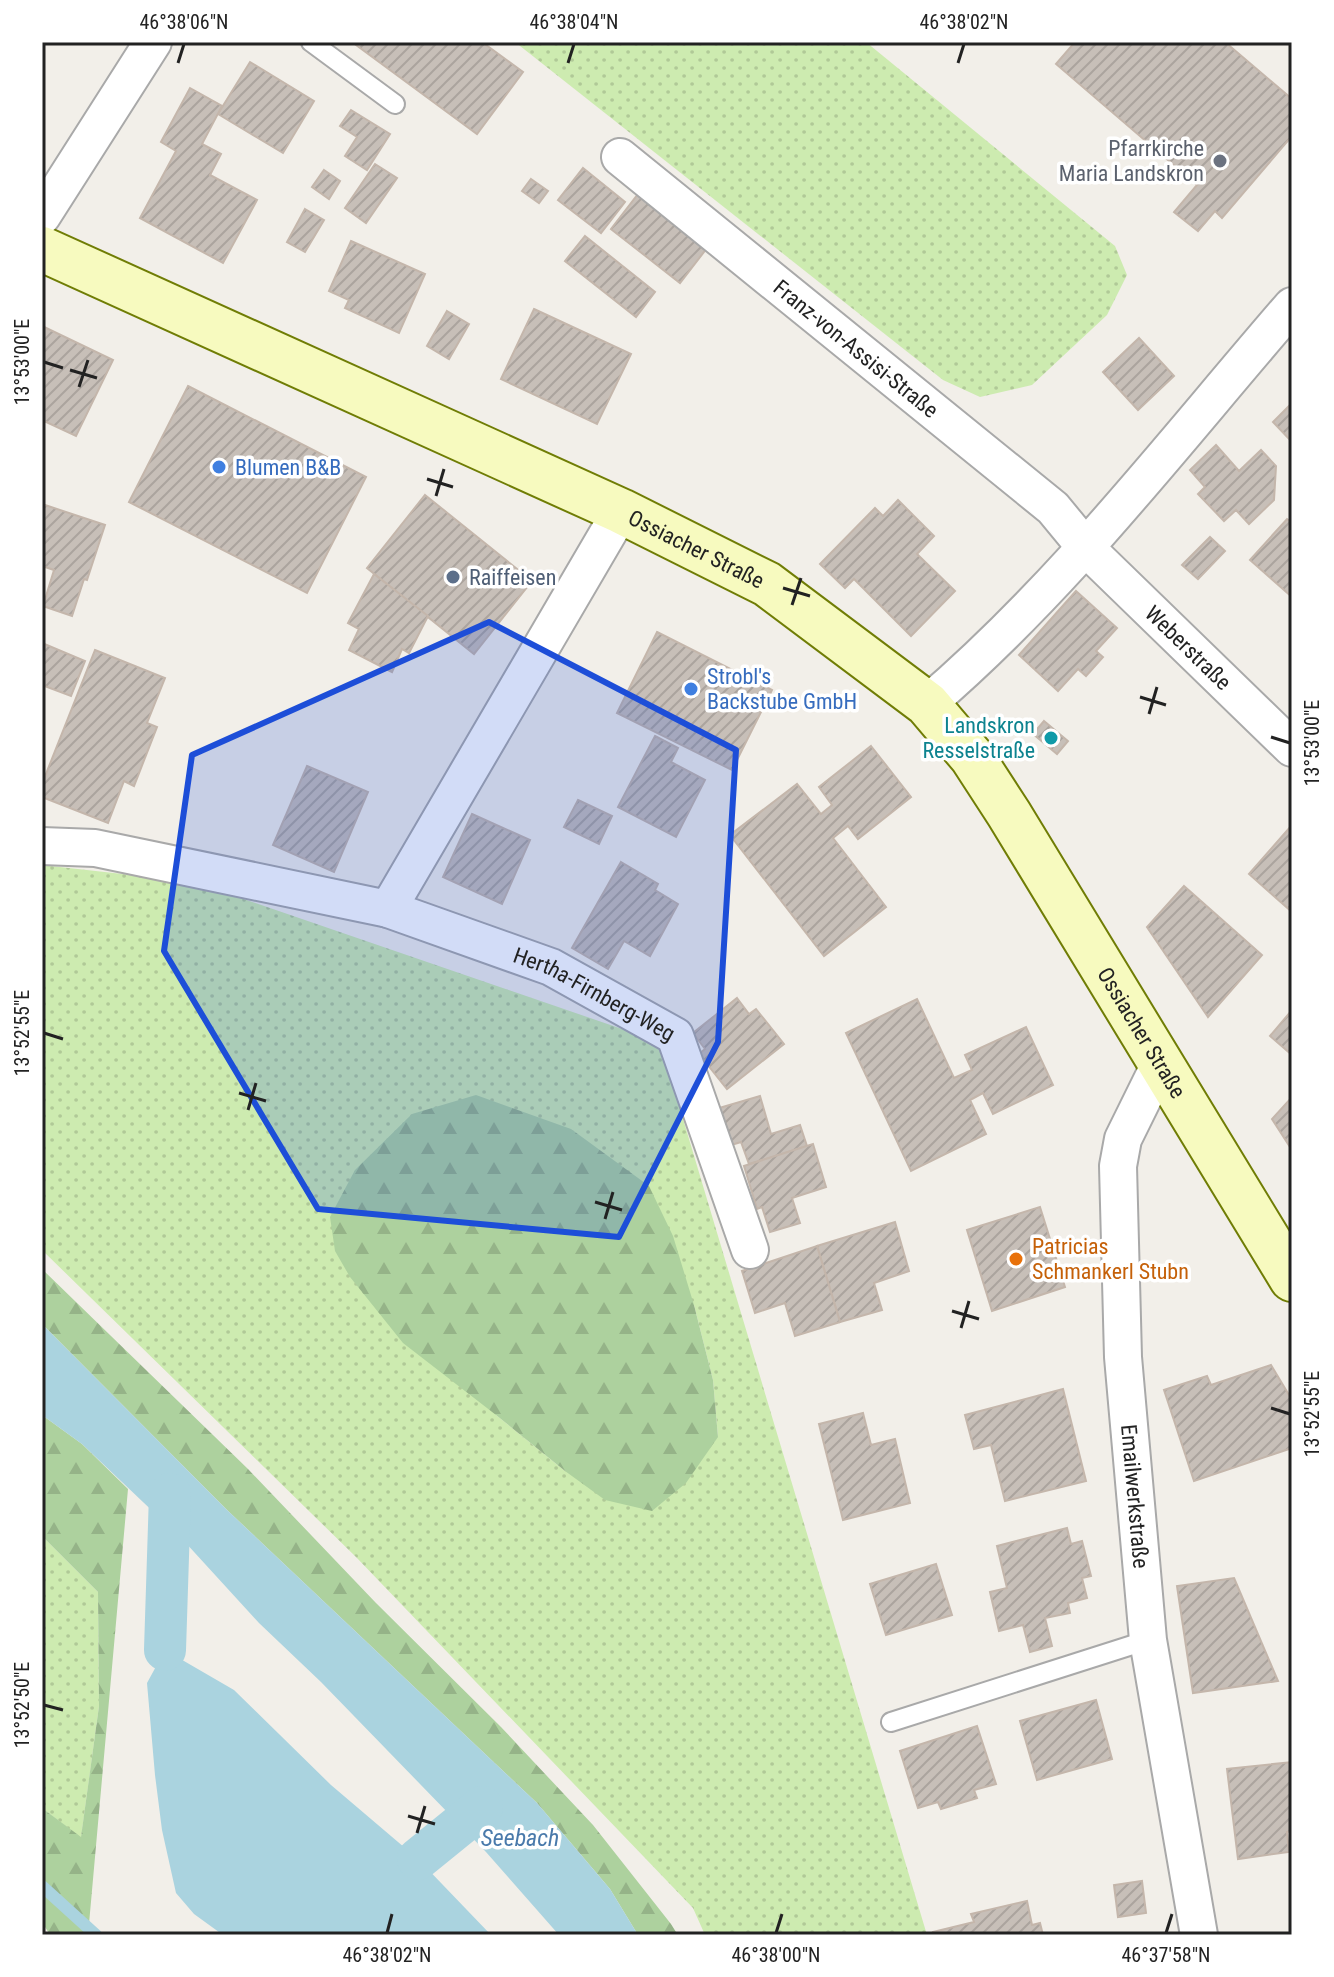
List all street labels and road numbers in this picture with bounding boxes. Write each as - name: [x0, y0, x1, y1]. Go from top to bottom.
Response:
- street label: Franz-von-Assisi-Straße: [769, 275, 943, 423]
- street label: Ossiacher Straße: [624, 505, 768, 594]
- street label: Weberstraße: [1140, 601, 1236, 695]
- street label: Hertha-Firnberg-Weg: [510, 943, 679, 1047]
- street label: Ossiacher Straße: [1092, 963, 1191, 1103]
- street label: Emailwerkstraße: [1116, 1423, 1154, 1569]

